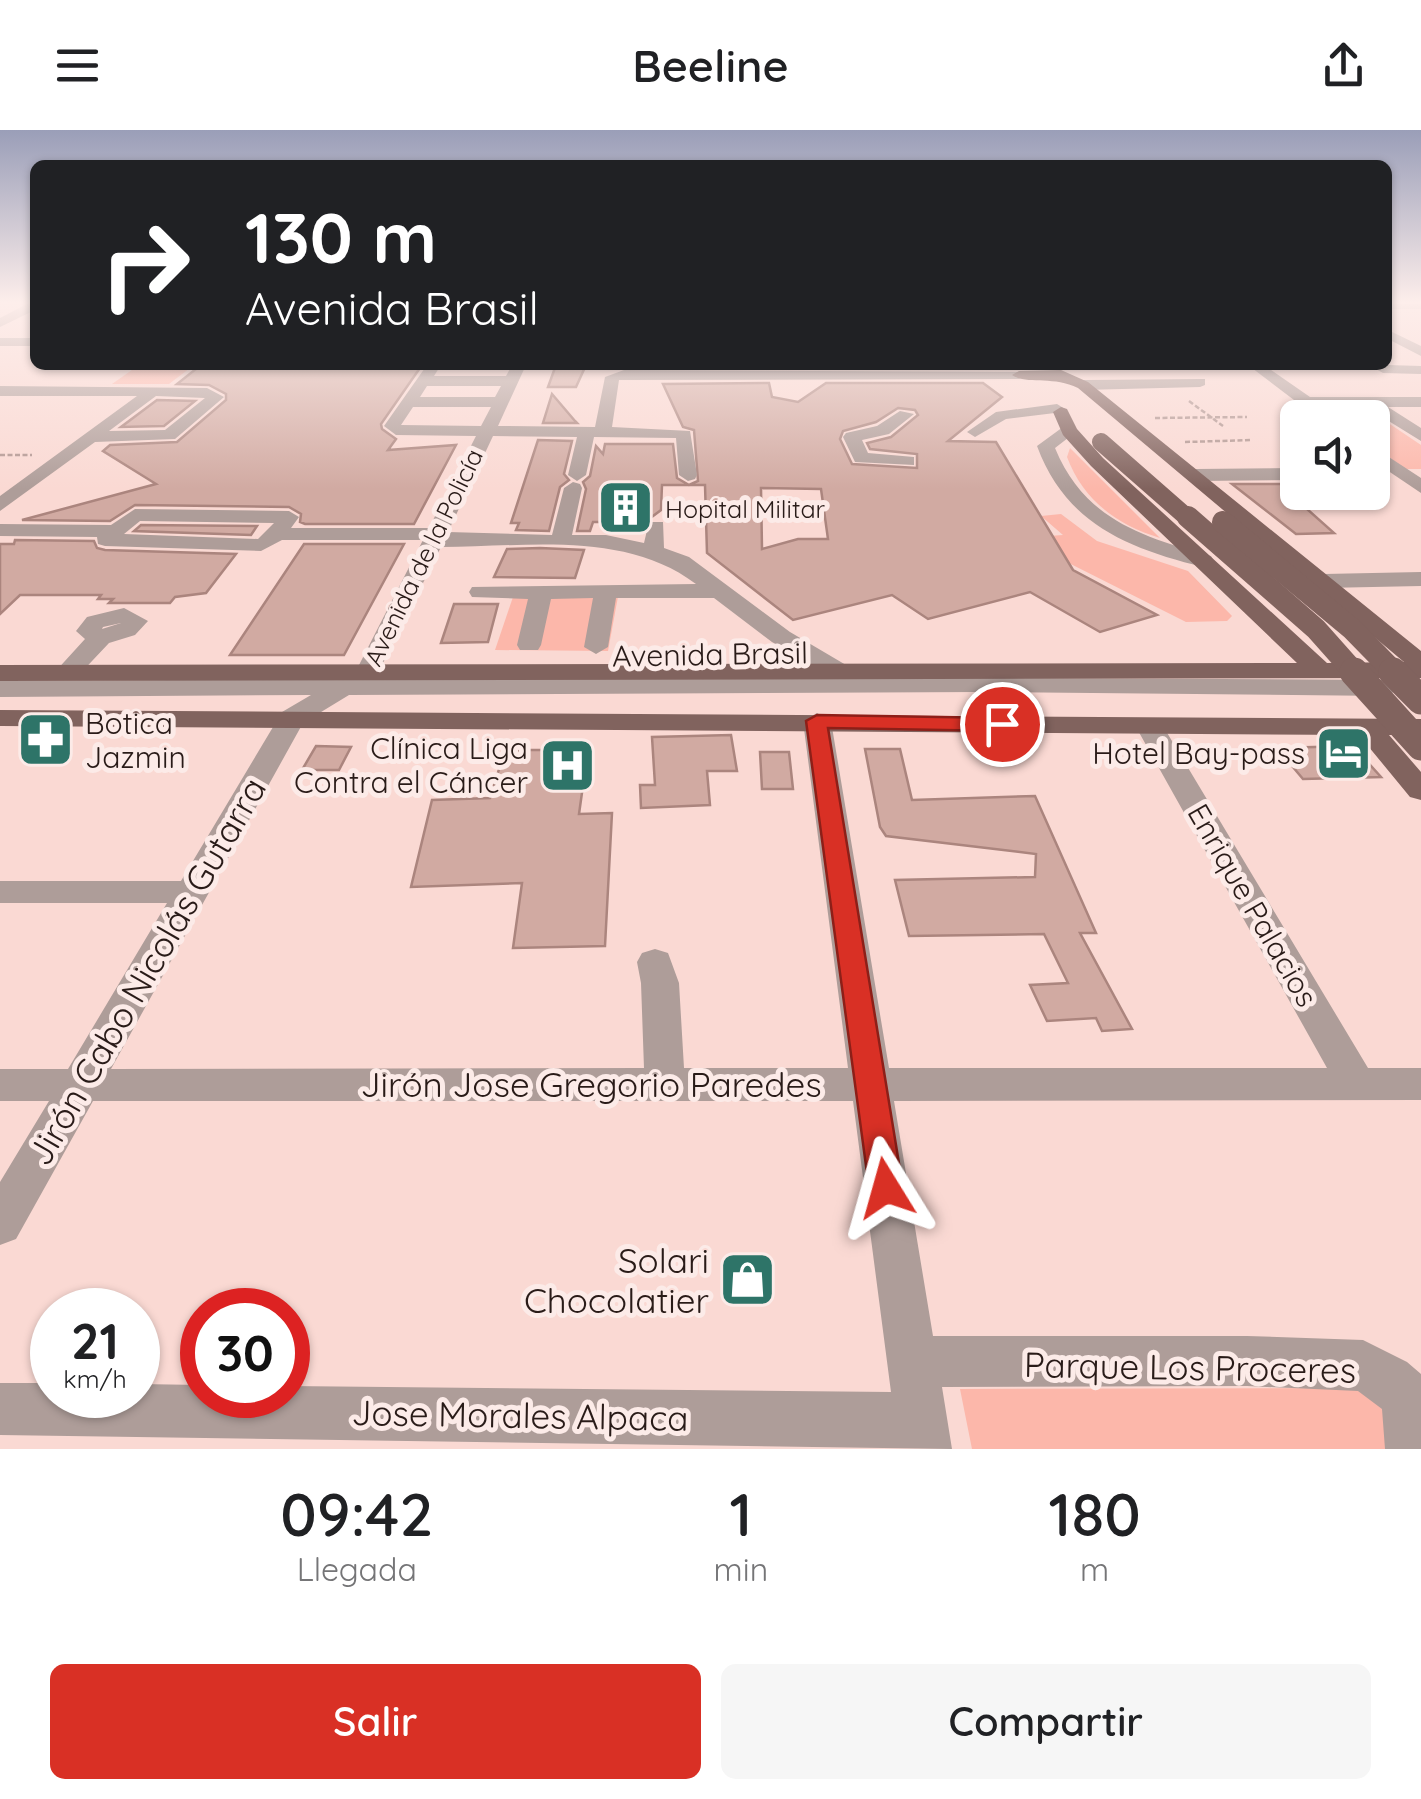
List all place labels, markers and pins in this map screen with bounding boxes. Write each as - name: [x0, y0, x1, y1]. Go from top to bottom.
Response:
- building icon: Hopital Militar: [596, 478, 656, 538]
- place label: Hopital Militar: [665, 493, 826, 524]
- pin: [960, 682, 1045, 767]
- place label: Botica Jazmin: [85, 704, 186, 776]
- pharmacy icon: Botica Jazmin: [16, 710, 76, 770]
- hotel icon: Hotel Bay-pass: [1314, 723, 1374, 783]
- place label: Clínica Liga Contra el Cáncer: [294, 729, 528, 801]
- place label: Hotel Bay-pass: [1092, 734, 1305, 772]
- hospital icon: Clínica Liga Contra el Cáncer: [537, 735, 597, 795]
- place label: Solari Chocolatier: [524, 1238, 709, 1322]
- shop icon: Solari Chocolatier: [718, 1250, 778, 1310]

